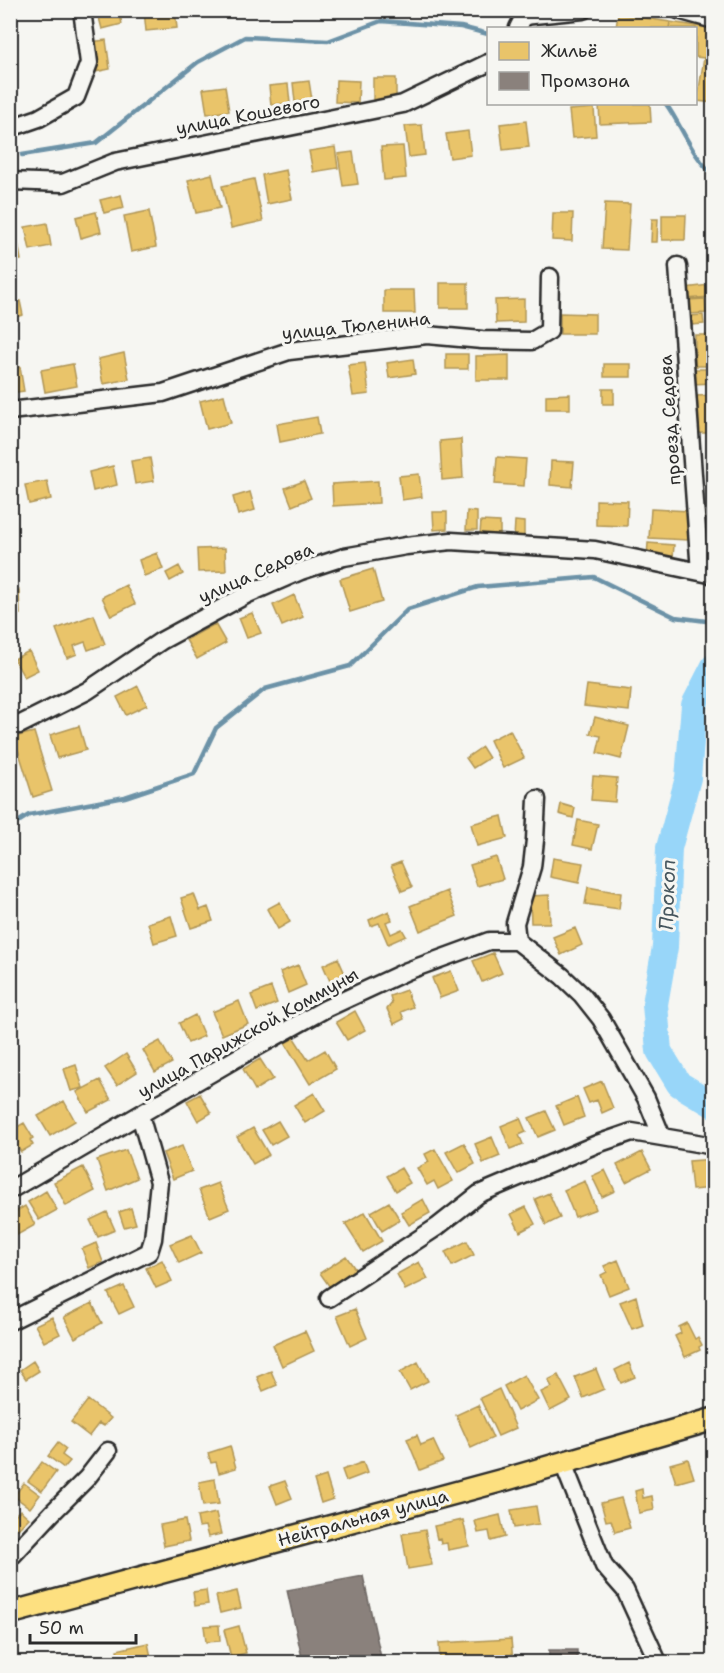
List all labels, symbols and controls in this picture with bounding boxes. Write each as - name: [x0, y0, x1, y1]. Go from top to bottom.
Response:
- legend: [487, 27, 697, 105]
- text: Жильё: [541, 39, 598, 63]
- text: Промзона: [541, 69, 630, 93]
- street label: улица Кошевого: [174, 89, 322, 141]
- street label: улица Тюленина: [281, 306, 431, 346]
- street label: проезд Седова: [653, 354, 687, 486]
- street label: улица Седова: [195, 537, 317, 609]
- water label: Прокоп: [653, 859, 681, 931]
- street label: улица Парижской Коммуны: [133, 962, 363, 1104]
- street label: Нейтральная улица: [275, 1484, 451, 1552]
- scale bar: [30, 1607, 136, 1645]
- text: 50 m: [39, 1616, 84, 1640]

